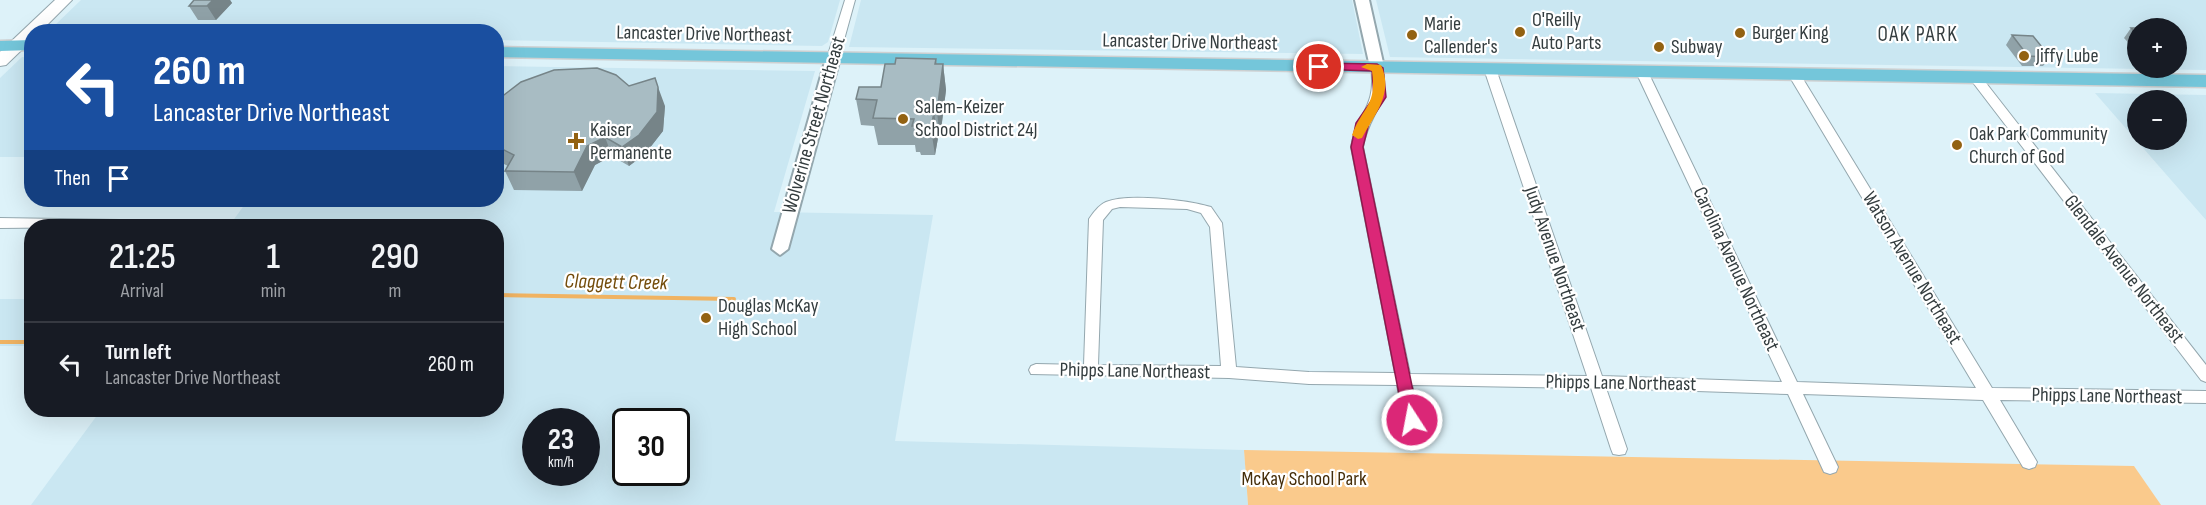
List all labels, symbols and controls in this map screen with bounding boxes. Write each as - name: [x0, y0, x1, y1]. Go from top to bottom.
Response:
- place label: O'Reilly Auto Parts: [1531, 8, 1601, 55]
- place label: Marie Callender's: [1424, 12, 1498, 59]
- map controls: [2127, 18, 2187, 150]
- button: +: [2127, 18, 2187, 78]
- street label: Lancaster Drive Northeast: [616, 20, 792, 48]
- place label: Burger King: [1752, 21, 1829, 45]
- district label: OAK PARK: [1878, 22, 1958, 47]
- marker: O'Reilly Auto Parts: [1513, 25, 1527, 39]
- marker: Burger King: [1733, 26, 1747, 40]
- street label: Lancaster Drive Northeast: [1102, 28, 1278, 56]
- marker: Marie Callender's: [1405, 28, 1419, 42]
- street label: Wolverine Street Northeast: [777, 34, 851, 216]
- place label: Subway: [1671, 35, 1723, 59]
- marker: Subway: [1652, 40, 1666, 54]
- pin: [1293, 41, 1344, 92]
- place label: Jiffy Lube: [2035, 44, 2098, 68]
- text: 260 m: [153, 46, 246, 97]
- icon: left: [54, 48, 132, 126]
- marker: Jiffy Lube: [2017, 49, 2031, 63]
- icon: arrive: [1302, 50, 1335, 83]
- button: −: [2127, 90, 2187, 150]
- place label: Salem-Keizer School District 24J: [915, 95, 1038, 142]
- text: Lancaster Drive Northeast: [153, 97, 390, 129]
- marker: Salem-Keizer School District 24J: [896, 112, 910, 126]
- place label: Kaiser Permanente: [590, 118, 672, 165]
- place label: Oak Park Community Church of God: [1969, 122, 2108, 169]
- marker: Kaiser Permanente: [567, 132, 585, 150]
- marker: Oak Park Community Church of God: [1950, 138, 1964, 152]
- icon: arrive: [102, 162, 135, 195]
- text: Then: [54, 165, 90, 192]
- street label: Judy Avenue Northeast: [1519, 182, 1591, 335]
- street label: Carolina Avenue Northeast: [1687, 183, 1785, 355]
- street label: Watson Avenue Northeast: [1857, 187, 1967, 349]
- street label: Glendale Avenue Northeast: [2059, 190, 2189, 348]
- text: 21:25: [109, 236, 176, 279]
- text: 1: [266, 236, 280, 279]
- text: 290: [371, 236, 419, 279]
- water label: Claggett Creek: [564, 269, 669, 295]
- text: Arrival: [121, 279, 164, 303]
- text: min: [261, 279, 286, 303]
- text: m: [388, 279, 401, 303]
- place label: Douglas McKay High School: [718, 294, 819, 341]
- marker: Douglas McKay High School: [699, 311, 713, 325]
- text: Turn left: [105, 339, 171, 366]
- icon: left: [54, 348, 87, 381]
- text: 260 m: [428, 351, 474, 378]
- street label: Phipps Lane Northeast: [1059, 358, 1211, 384]
- text: Lancaster Drive Northeast: [105, 366, 280, 390]
- street label: Phipps Lane Northeast: [1545, 370, 1697, 396]
- street label: Phipps Lane Northeast: [2031, 383, 2183, 409]
- position arrow: [1380, 388, 1444, 452]
- speed limit sign: 30: [612, 408, 690, 486]
- text: 23: [548, 422, 574, 458]
- text: km/h: [548, 453, 574, 472]
- park label: McKay School Park: [1241, 467, 1367, 491]

